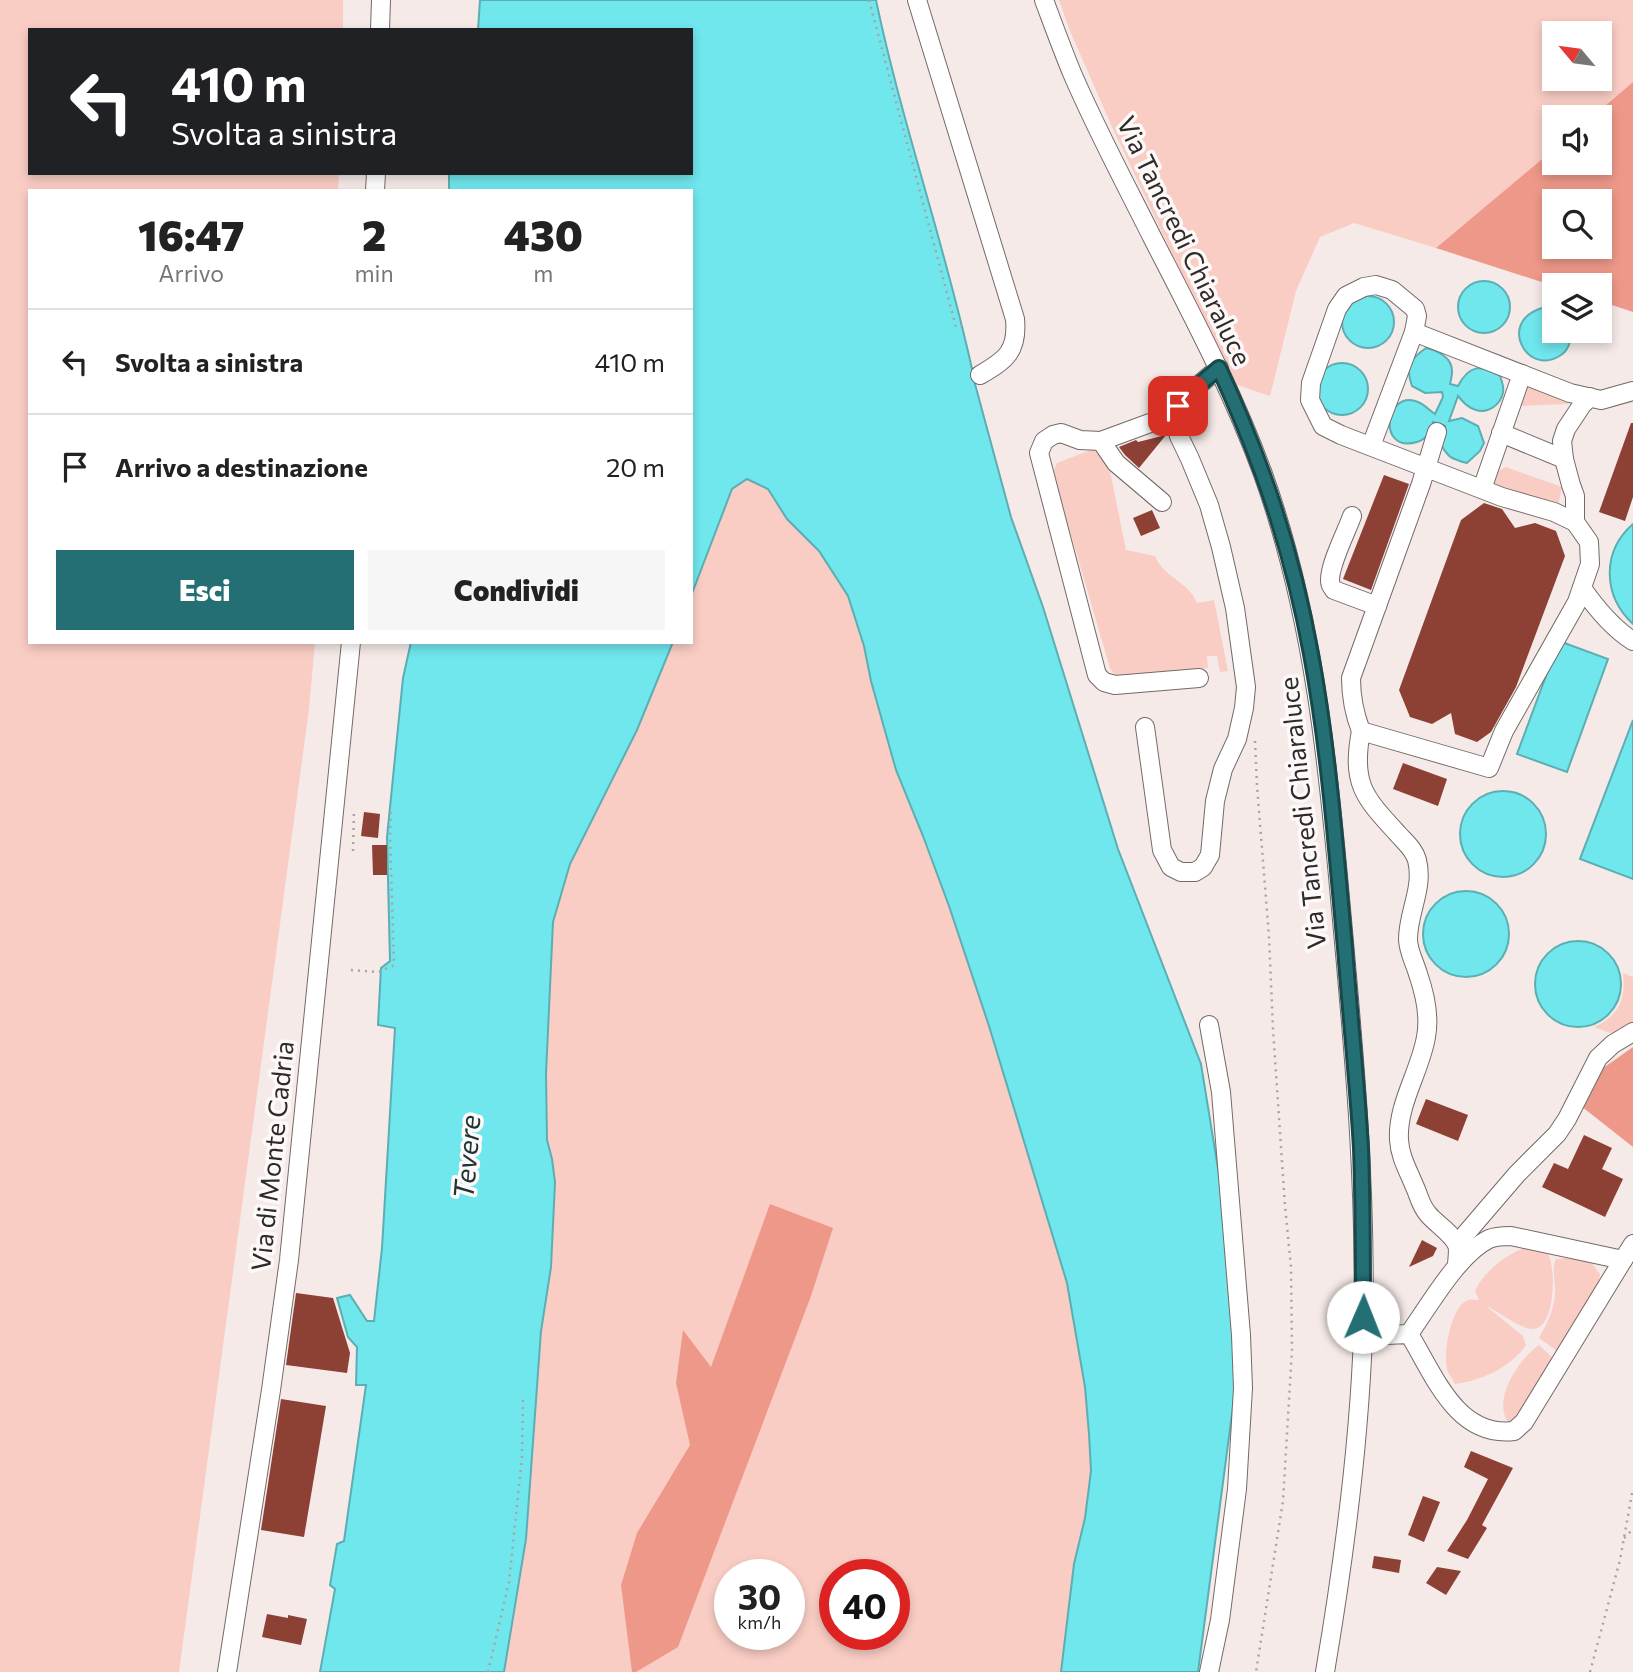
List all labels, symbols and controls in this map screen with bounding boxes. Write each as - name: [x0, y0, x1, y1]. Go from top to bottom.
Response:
- north arrow: [1542, 21, 1612, 91]
- map controls: [1542, 21, 1612, 343]
- text: 410 m: [171, 52, 306, 112]
- icon: left: [56, 56, 147, 147]
- button: sound: [1542, 105, 1612, 175]
- street label: Via Tancredi Chiaraluce: [1111, 111, 1259, 370]
- text: Svolta a sinistra: [171, 112, 397, 152]
- button: search: [1542, 189, 1612, 259]
- text: 16:47: [138, 208, 244, 260]
- text: 2: [362, 208, 386, 260]
- text: 430: [504, 208, 583, 260]
- text: Arrivo: [159, 259, 224, 287]
- text: min: [355, 259, 394, 287]
- text: m: [533, 259, 553, 287]
- button: layers: [1542, 273, 1612, 343]
- icon: left: [56, 343, 94, 381]
- text: Svolta a sinistra: [115, 346, 303, 377]
- text: 410 m: [594, 346, 665, 377]
- pin: [1148, 376, 1208, 436]
- icon: arrive: [1159, 387, 1197, 425]
- icon: arrive: [56, 448, 94, 486]
- text: Arrivo a destinazione: [115, 451, 368, 482]
- text: 20 m: [606, 451, 665, 482]
- button: Esci: [56, 550, 354, 630]
- button: Condividi: [368, 550, 665, 630]
- street label: Via Tancredi Chiaraluce: [1272, 675, 1331, 951]
- street label: Via di Monte Cadria: [244, 1039, 299, 1272]
- water label: Tevere: [445, 1113, 487, 1200]
- position arrow: [1326, 1280, 1400, 1354]
- speed limit sign: 40: [819, 1559, 910, 1650]
- text: 30: [738, 1574, 781, 1617]
- text: km/h: [738, 1611, 781, 1633]

